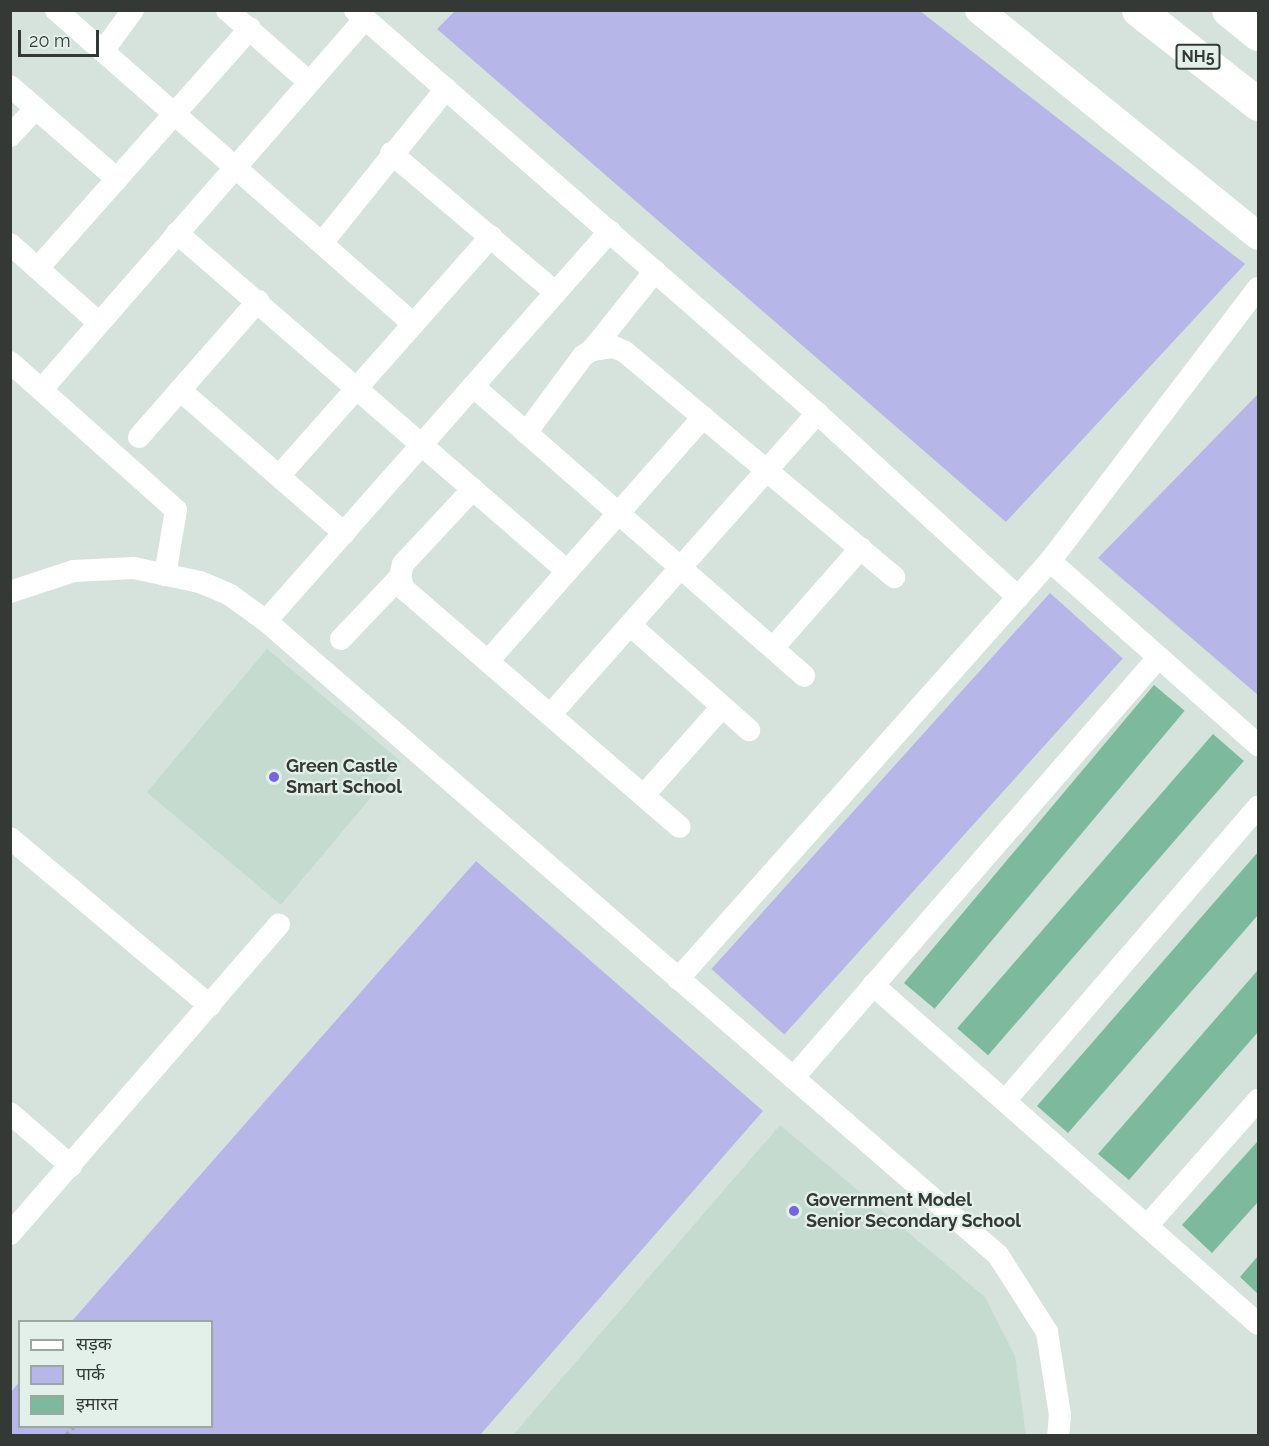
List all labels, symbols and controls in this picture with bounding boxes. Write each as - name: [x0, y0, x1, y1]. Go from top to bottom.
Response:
- scale bar: [21, 18, 102, 56]
- text: 20 m: [29, 30, 71, 51]
- road number: NH5: [1176, 44, 1220, 70]
- place label: Green Castle Smart School: [286, 756, 402, 798]
- marker: Green Castle Smart School: [267, 770, 281, 784]
- place label: Government Model Senior Secondary School: [806, 1190, 1022, 1232]
- marker: Government Model Senior Secondary School: [787, 1204, 801, 1218]
- legend: [18, 1320, 213, 1428]
- text: सड़क: [76, 1333, 112, 1354]
- text: पार्क: [76, 1363, 105, 1384]
- text: इमारत: [76, 1393, 118, 1414]

